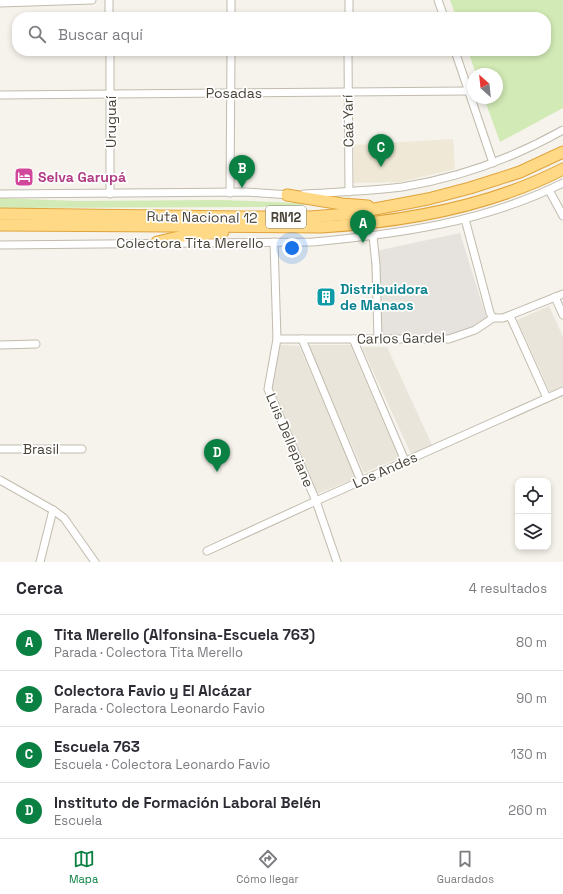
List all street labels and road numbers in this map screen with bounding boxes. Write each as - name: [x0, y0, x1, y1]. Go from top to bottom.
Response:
- street label: Posadas: [206, 84, 262, 102]
- street label: Caá Yarí: [339, 94, 357, 147]
- street label: Uruguaí: [102, 95, 120, 148]
- road number: RN12: [266, 206, 306, 228]
- street label: Ruta Nacional 12: [146, 207, 258, 227]
- street label: Colectora Tita Merello: [116, 234, 264, 252]
- street label: Carlos Gardel: [357, 328, 445, 348]
- street label: Luis Dellepiane: [262, 390, 318, 490]
- street label: Brasil: [23, 440, 59, 458]
- street label: Los Andes: [350, 448, 420, 492]

